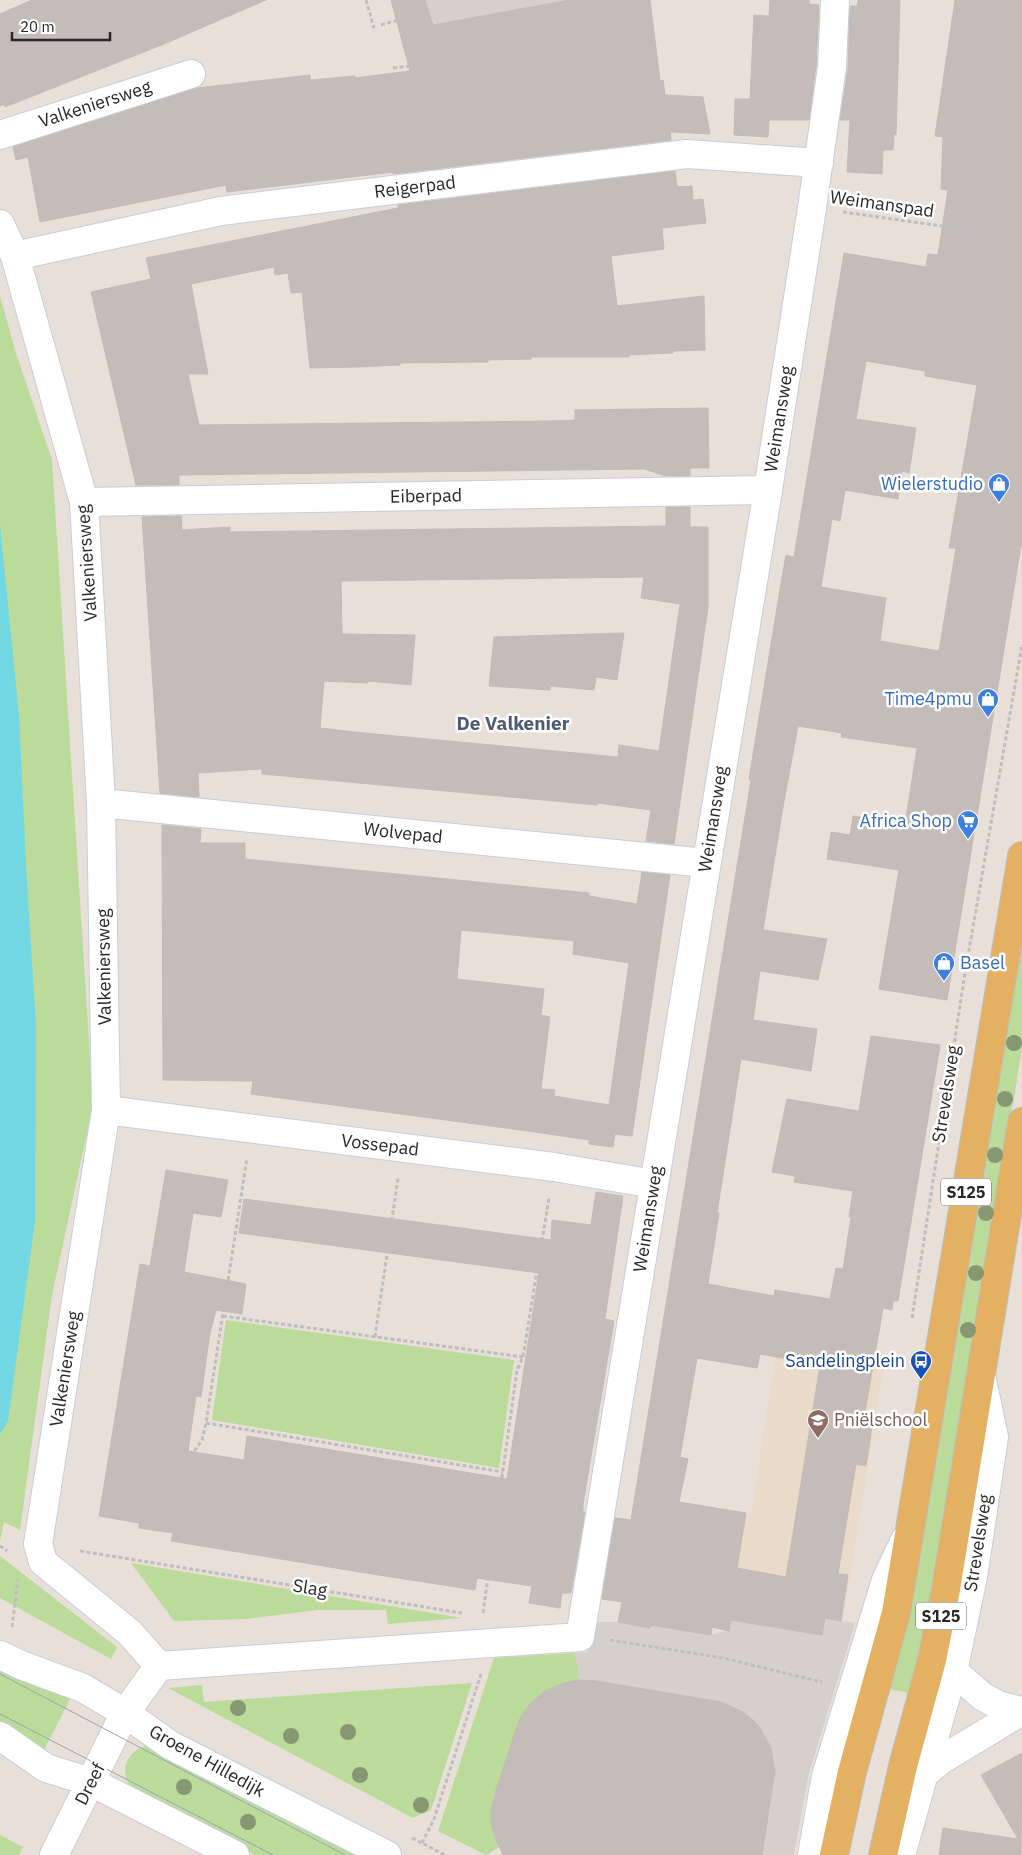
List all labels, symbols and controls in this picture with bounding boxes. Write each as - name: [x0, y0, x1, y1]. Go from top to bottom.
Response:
- scale bar: [12, 10, 110, 42]
- text: 20 m: [20, 17, 55, 36]
- street label: Valkeniersweg: [36, 74, 154, 133]
- street label: Reigerpad: [373, 170, 457, 203]
- street label: Weimanspad: [828, 185, 936, 222]
- street label: Weimansweg: [759, 364, 798, 474]
- place label: Wielerstudio: [881, 472, 983, 495]
- shop icon: Wielerstudio: [987, 472, 1011, 503]
- street label: Eiberpad: [390, 483, 462, 508]
- street label: Valkeniersweg: [71, 503, 102, 622]
- place label: Time4pmu: [884, 687, 972, 710]
- shop icon: Time4pmu: [976, 687, 1000, 718]
- district label: De Valkenier: [457, 711, 570, 735]
- street label: Weimansweg: [693, 764, 732, 874]
- place label: Africa Shop: [859, 809, 952, 832]
- supermarket icon: Africa Shop: [956, 809, 980, 840]
- street label: Wolvepad: [362, 817, 444, 848]
- street label: Valkeniersweg: [91, 908, 116, 1026]
- shop icon: Basel: [932, 951, 956, 982]
- place label: Basel: [960, 951, 1005, 974]
- street label: Strevelsweg: [926, 1043, 965, 1144]
- street label: Vossepad: [340, 1128, 420, 1161]
- street label: Weimansweg: [628, 1164, 667, 1274]
- road number: S125: [941, 1178, 991, 1206]
- street label: Valkeniersweg: [44, 1309, 85, 1428]
- place label: Sandelingplein: [785, 1349, 905, 1372]
- bus stop icon: Sandelingplein: [909, 1349, 933, 1380]
- school or university icon: Pniëlschool: [806, 1408, 830, 1439]
- place label: Pniëlschool: [834, 1408, 927, 1431]
- street label: Strevelsweg: [958, 1492, 997, 1593]
- street label: Slag: [291, 1573, 329, 1602]
- road number: S125: [916, 1602, 966, 1630]
- street label: Groene Hilledijk: [145, 1719, 270, 1802]
- street label: Dreef: [69, 1759, 110, 1809]

